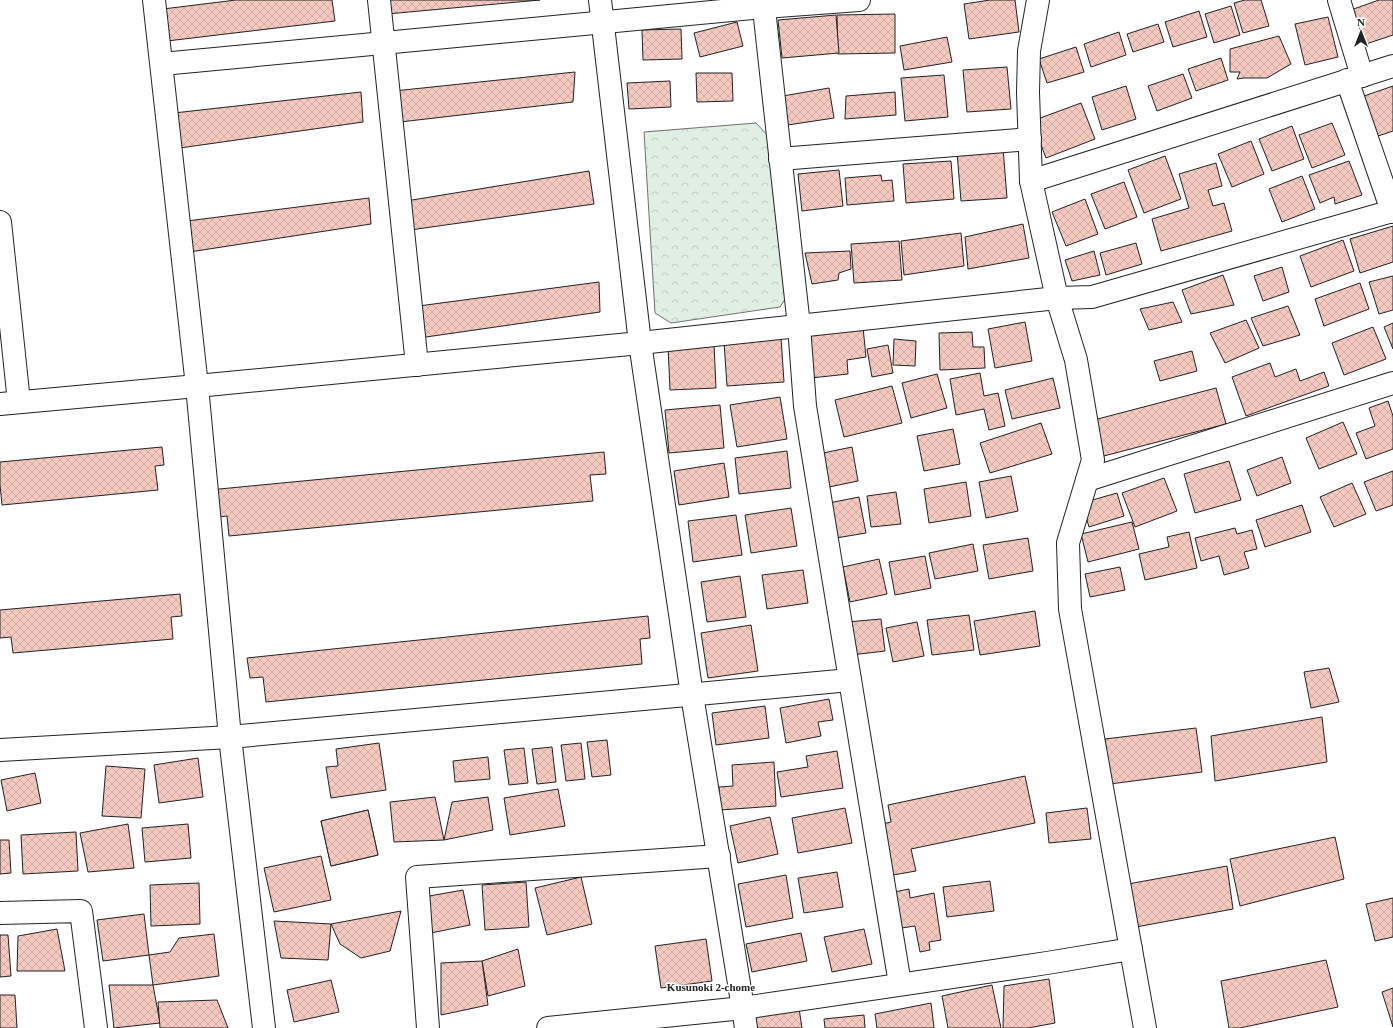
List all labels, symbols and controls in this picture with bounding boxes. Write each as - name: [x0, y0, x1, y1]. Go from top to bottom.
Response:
- north arrow: [1341, 12, 1381, 52]
- text: N: [1357, 16, 1365, 28]
- district label: Kusunoki 2-chome: [667, 981, 755, 993]

